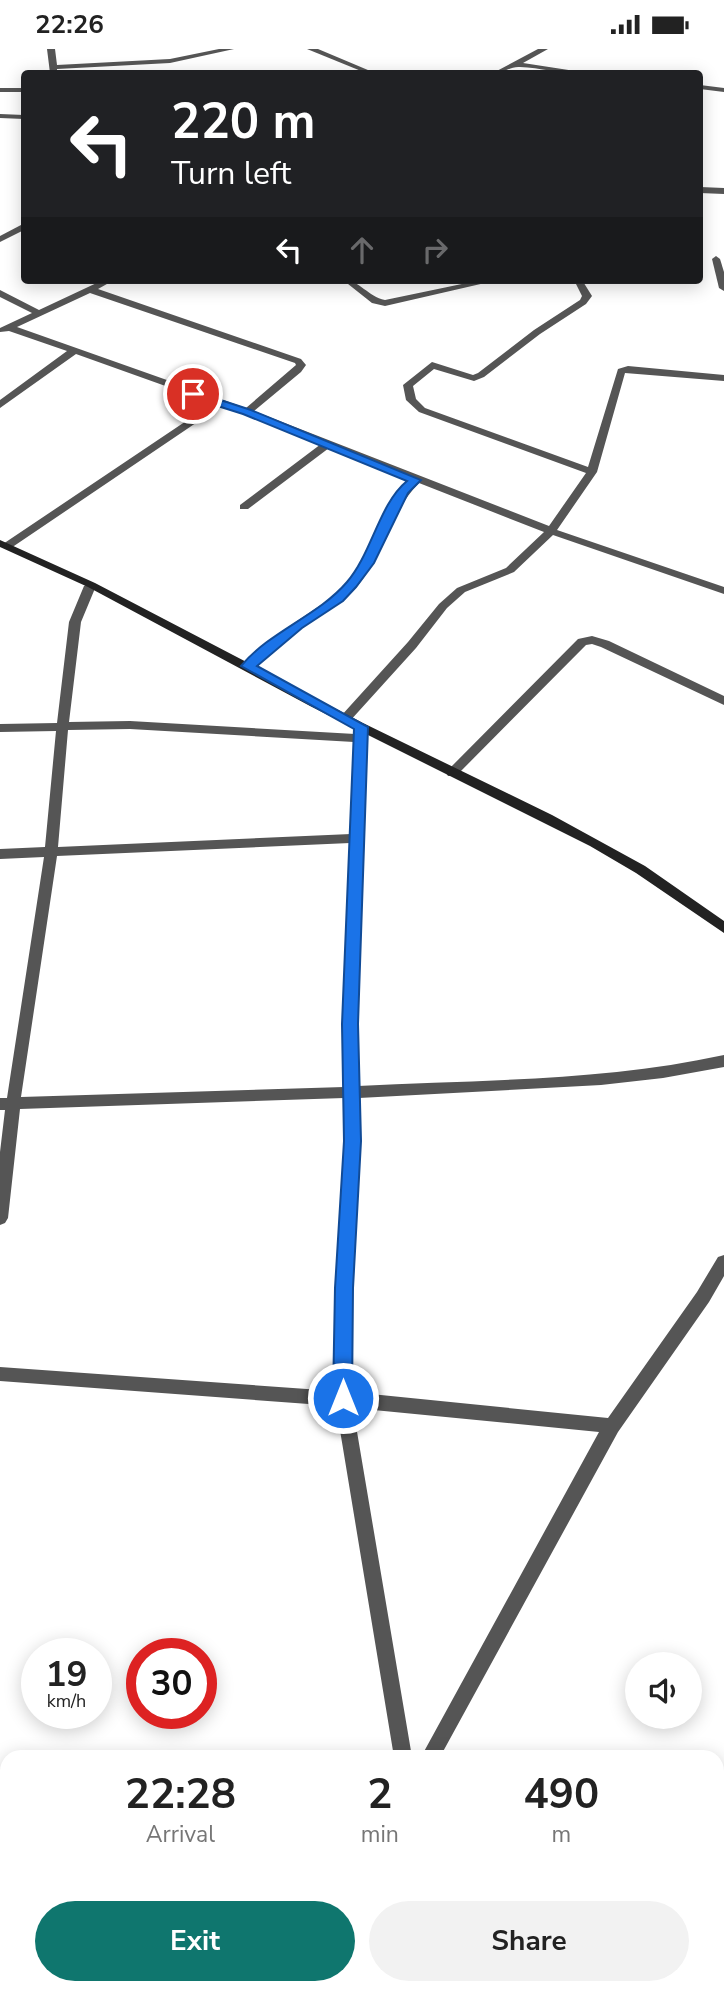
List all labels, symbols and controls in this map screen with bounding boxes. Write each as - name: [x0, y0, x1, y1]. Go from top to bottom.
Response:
- text: 22:26: [35, 7, 104, 42]
- text: 220 m: [171, 88, 315, 155]
- icon: left: [56, 98, 147, 189]
- text: Turn left: [171, 152, 291, 195]
- icon: left: [270, 231, 308, 269]
- icon: ahead: [343, 231, 381, 269]
- icon: right: [416, 231, 454, 269]
- pin: [163, 364, 223, 424]
- icon: arrive: [174, 375, 212, 413]
- position arrow: [306, 1361, 380, 1435]
- speed limit sign: 30: [126, 1638, 217, 1729]
- text: 19: [45, 1651, 88, 1698]
- map controls: [625, 1652, 702, 1729]
- button: sound: [625, 1652, 702, 1729]
- text: km/h: [47, 1689, 86, 1713]
- text: 22:28: [125, 1766, 236, 1823]
- text: 2: [367, 1766, 392, 1823]
- text: 490: [524, 1766, 599, 1823]
- text: Arrival: [146, 1819, 215, 1850]
- text: min: [361, 1819, 399, 1850]
- text: m: [552, 1819, 571, 1850]
- button: Exit: [35, 1901, 355, 1981]
- button: Share: [369, 1901, 689, 1981]

